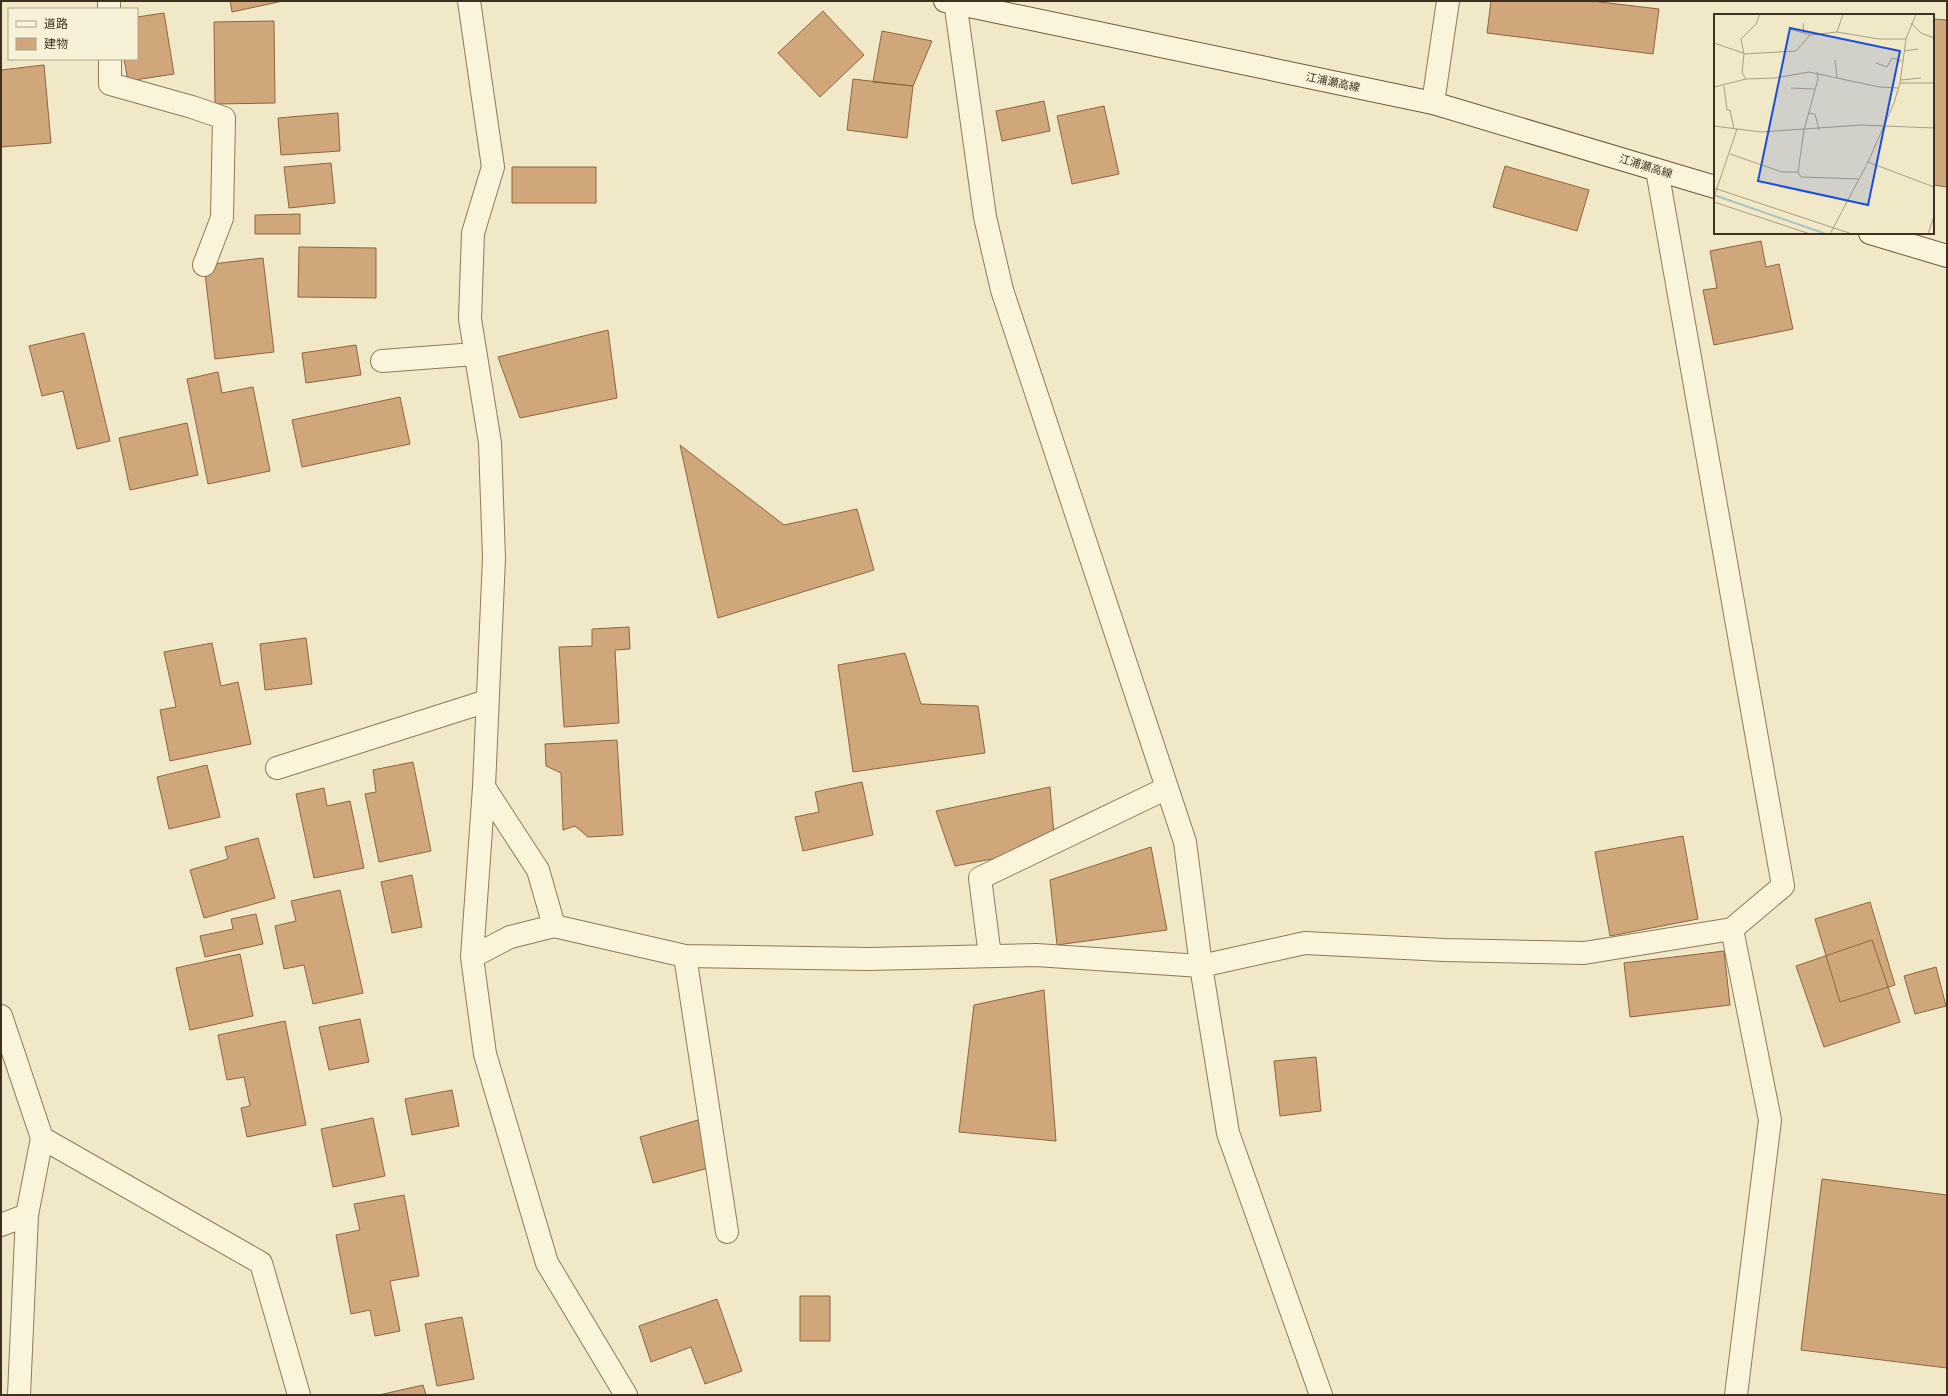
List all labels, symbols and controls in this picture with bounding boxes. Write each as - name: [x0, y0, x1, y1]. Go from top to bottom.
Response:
- legend: [8, 8, 138, 60]
- inset map: [1714, 14, 1934, 234]
- text: 道路: [44, 16, 68, 31]
- text: 建物: [44, 36, 68, 51]
- street label: 江浦瀬高線: [1305, 69, 1361, 95]
- street label: 江浦瀬高線: [1618, 151, 1674, 181]

